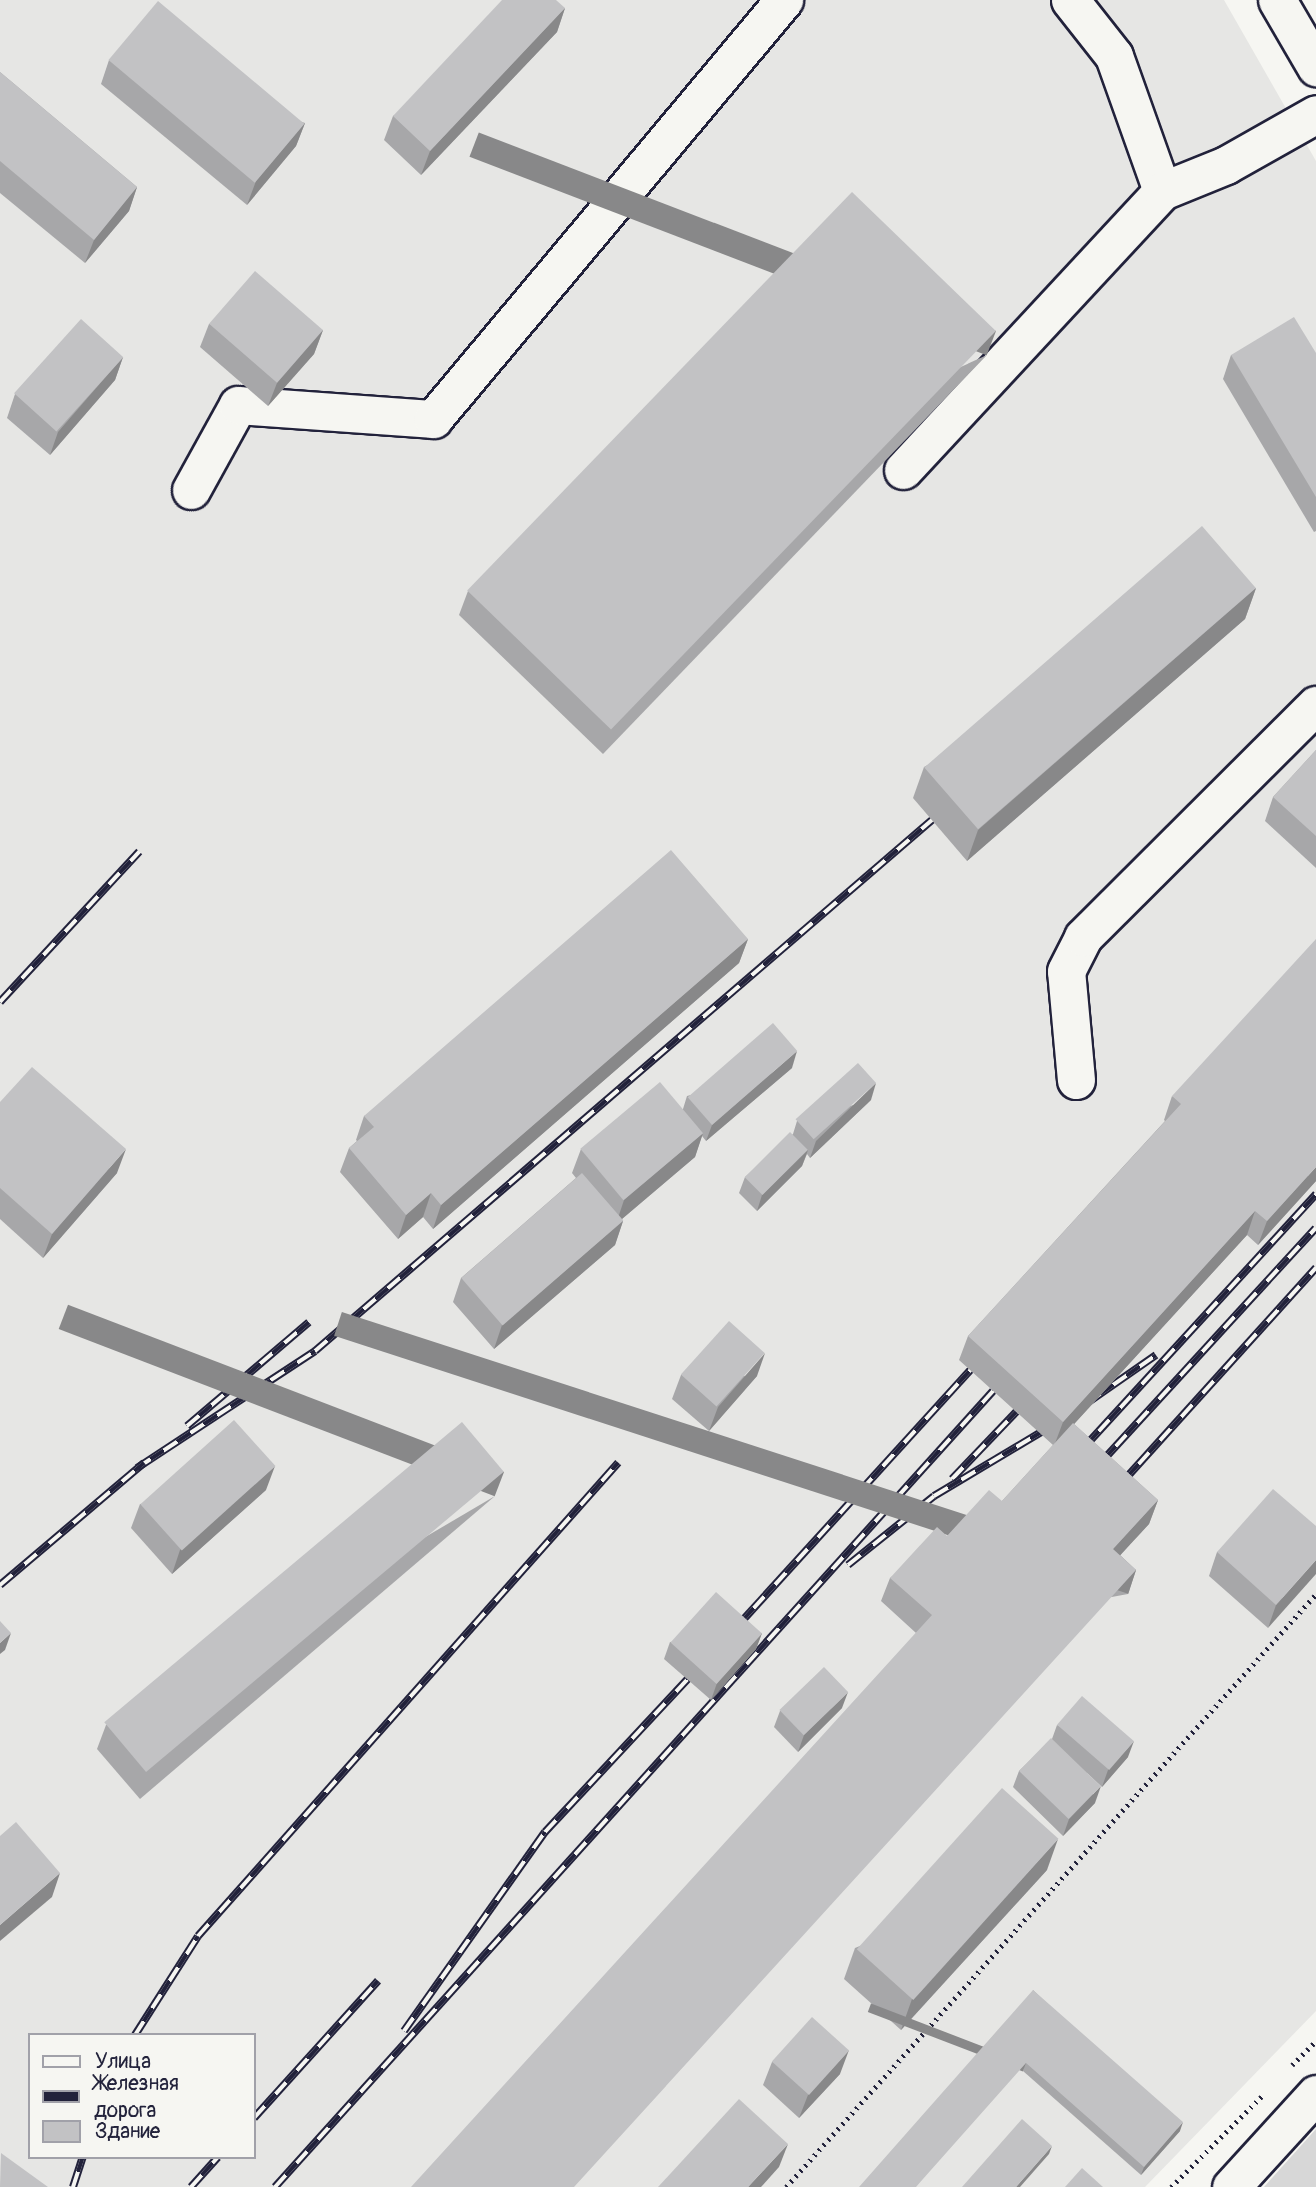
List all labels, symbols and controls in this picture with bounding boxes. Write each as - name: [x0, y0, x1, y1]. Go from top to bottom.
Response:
- legend: [28, 2033, 256, 2159]
- text: Улица: [95, 2048, 151, 2075]
- text: Железная дорога: [94, 2070, 179, 2124]
- text: Здание: [95, 2118, 160, 2145]

